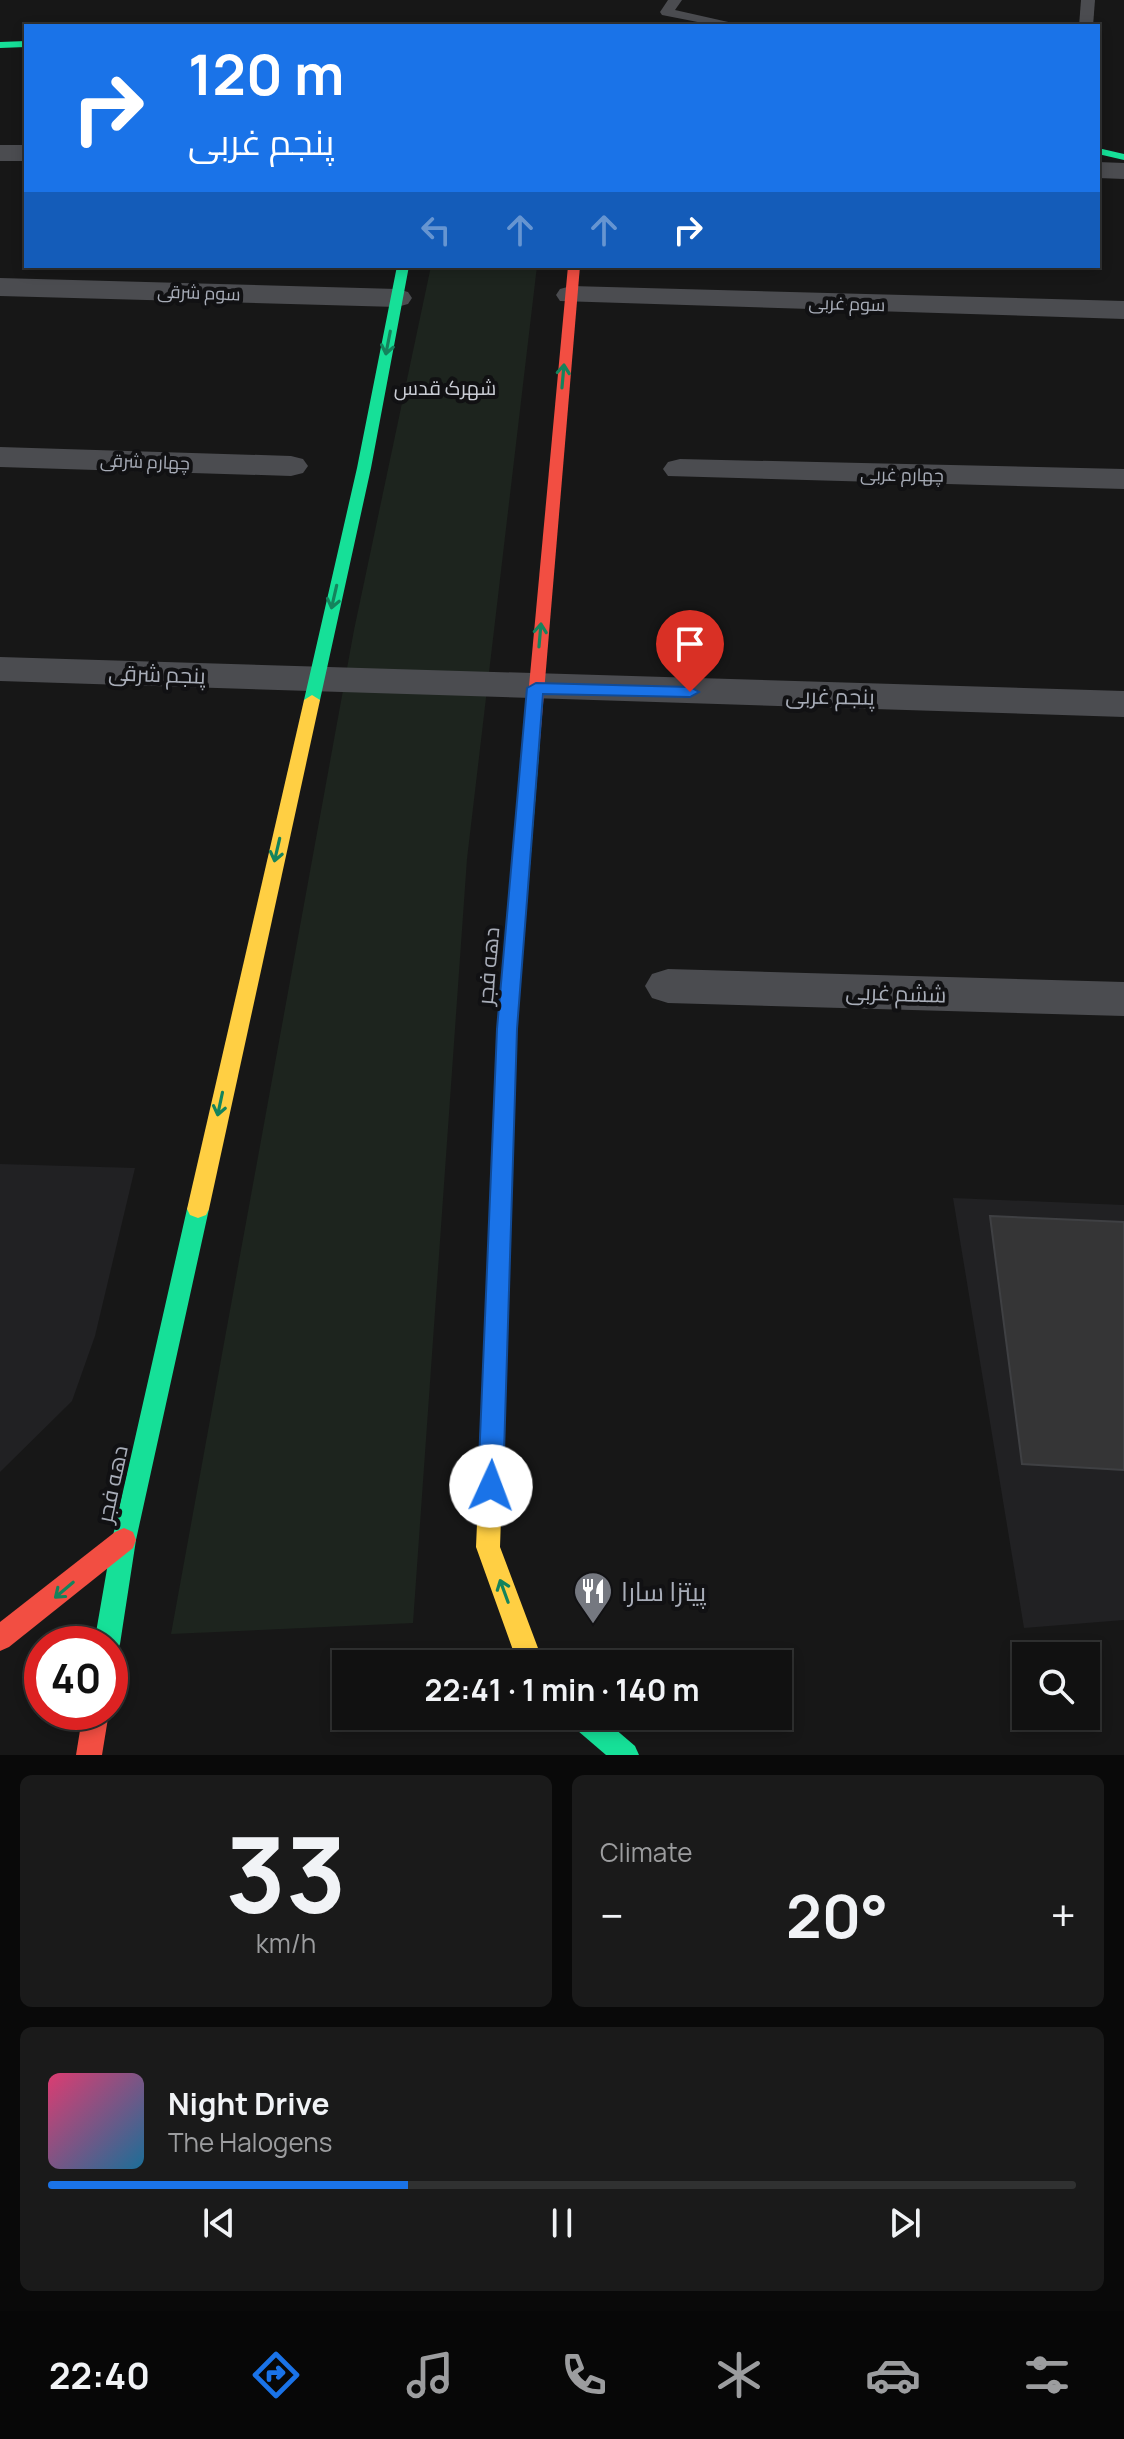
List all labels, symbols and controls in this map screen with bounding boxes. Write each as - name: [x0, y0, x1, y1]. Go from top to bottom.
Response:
- text: 120 m: [188, 35, 344, 112]
- icon: right: [56, 56, 160, 160]
- text: پنجم غربی: [188, 117, 334, 166]
- icon: left: [414, 208, 458, 252]
- icon: ahead: [498, 208, 542, 252]
- icon: ahead: [582, 208, 626, 252]
- icon: right: [666, 208, 710, 252]
- street label: سوم شرقی: [157, 279, 241, 306]
- street label: سوم غربی: [808, 290, 886, 317]
- one-way arrow: [380, 329, 395, 355]
- one-way arrow: [556, 363, 571, 390]
- district label: شهرک قدس: [394, 374, 496, 401]
- street label: چهارم شرقی: [100, 447, 190, 476]
- street label: چهارم غربی: [860, 461, 944, 488]
- one-way arrow: [326, 583, 341, 609]
- pin: [656, 610, 724, 692]
- one-way arrow: [533, 622, 548, 649]
- icon: arrive: [668, 622, 712, 666]
- street label: پنجم شرقی: [108, 657, 206, 692]
- street label: پنجم غربی: [785, 680, 875, 713]
- one-way arrow: [269, 837, 284, 863]
- street label: دهه فجر: [469, 926, 506, 1008]
- street label: ششم غربی: [845, 976, 947, 1011]
- one-way arrow: [212, 1091, 227, 1117]
- street label: دهه فجر: [89, 1442, 135, 1527]
- position arrow: [449, 1444, 533, 1528]
- restaurant icon: پیتزا سارا: [572, 1570, 614, 1625]
- place label: پیتزا سارا: [621, 1573, 706, 1609]
- one-way arrow: [496, 1579, 511, 1604]
- one-way arrow: [54, 1581, 75, 1599]
- speed limit sign: 40: [24, 1626, 128, 1730]
- map controls: [1012, 1642, 1100, 1730]
- button: search: [1012, 1642, 1100, 1730]
- text: 22:41 · 1 min · 140 m: [425, 1669, 699, 1710]
- text: 33: [226, 1802, 346, 1944]
- text: Climate: [600, 1834, 692, 1870]
- text: 20°: [786, 1874, 888, 1956]
- text: −: [600, 1885, 624, 1945]
- text: +: [1051, 1885, 1076, 1945]
- text: km/h: [256, 1925, 316, 1961]
- text: Night Drive: [168, 2083, 330, 2124]
- text: The Halogens: [168, 2124, 332, 2160]
- icon: previous: [197, 2201, 241, 2245]
- icon: pause: [540, 2201, 584, 2245]
- icon: next: [883, 2201, 927, 2245]
- icon: directions: [248, 2347, 304, 2403]
- icon: music: [402, 2347, 458, 2403]
- icon: phone: [556, 2347, 612, 2403]
- icon: climate: [711, 2347, 767, 2403]
- icon: car: [865, 2347, 921, 2403]
- icon: filters: [1019, 2347, 1075, 2403]
- text: 22:40: [49, 2351, 150, 2400]

